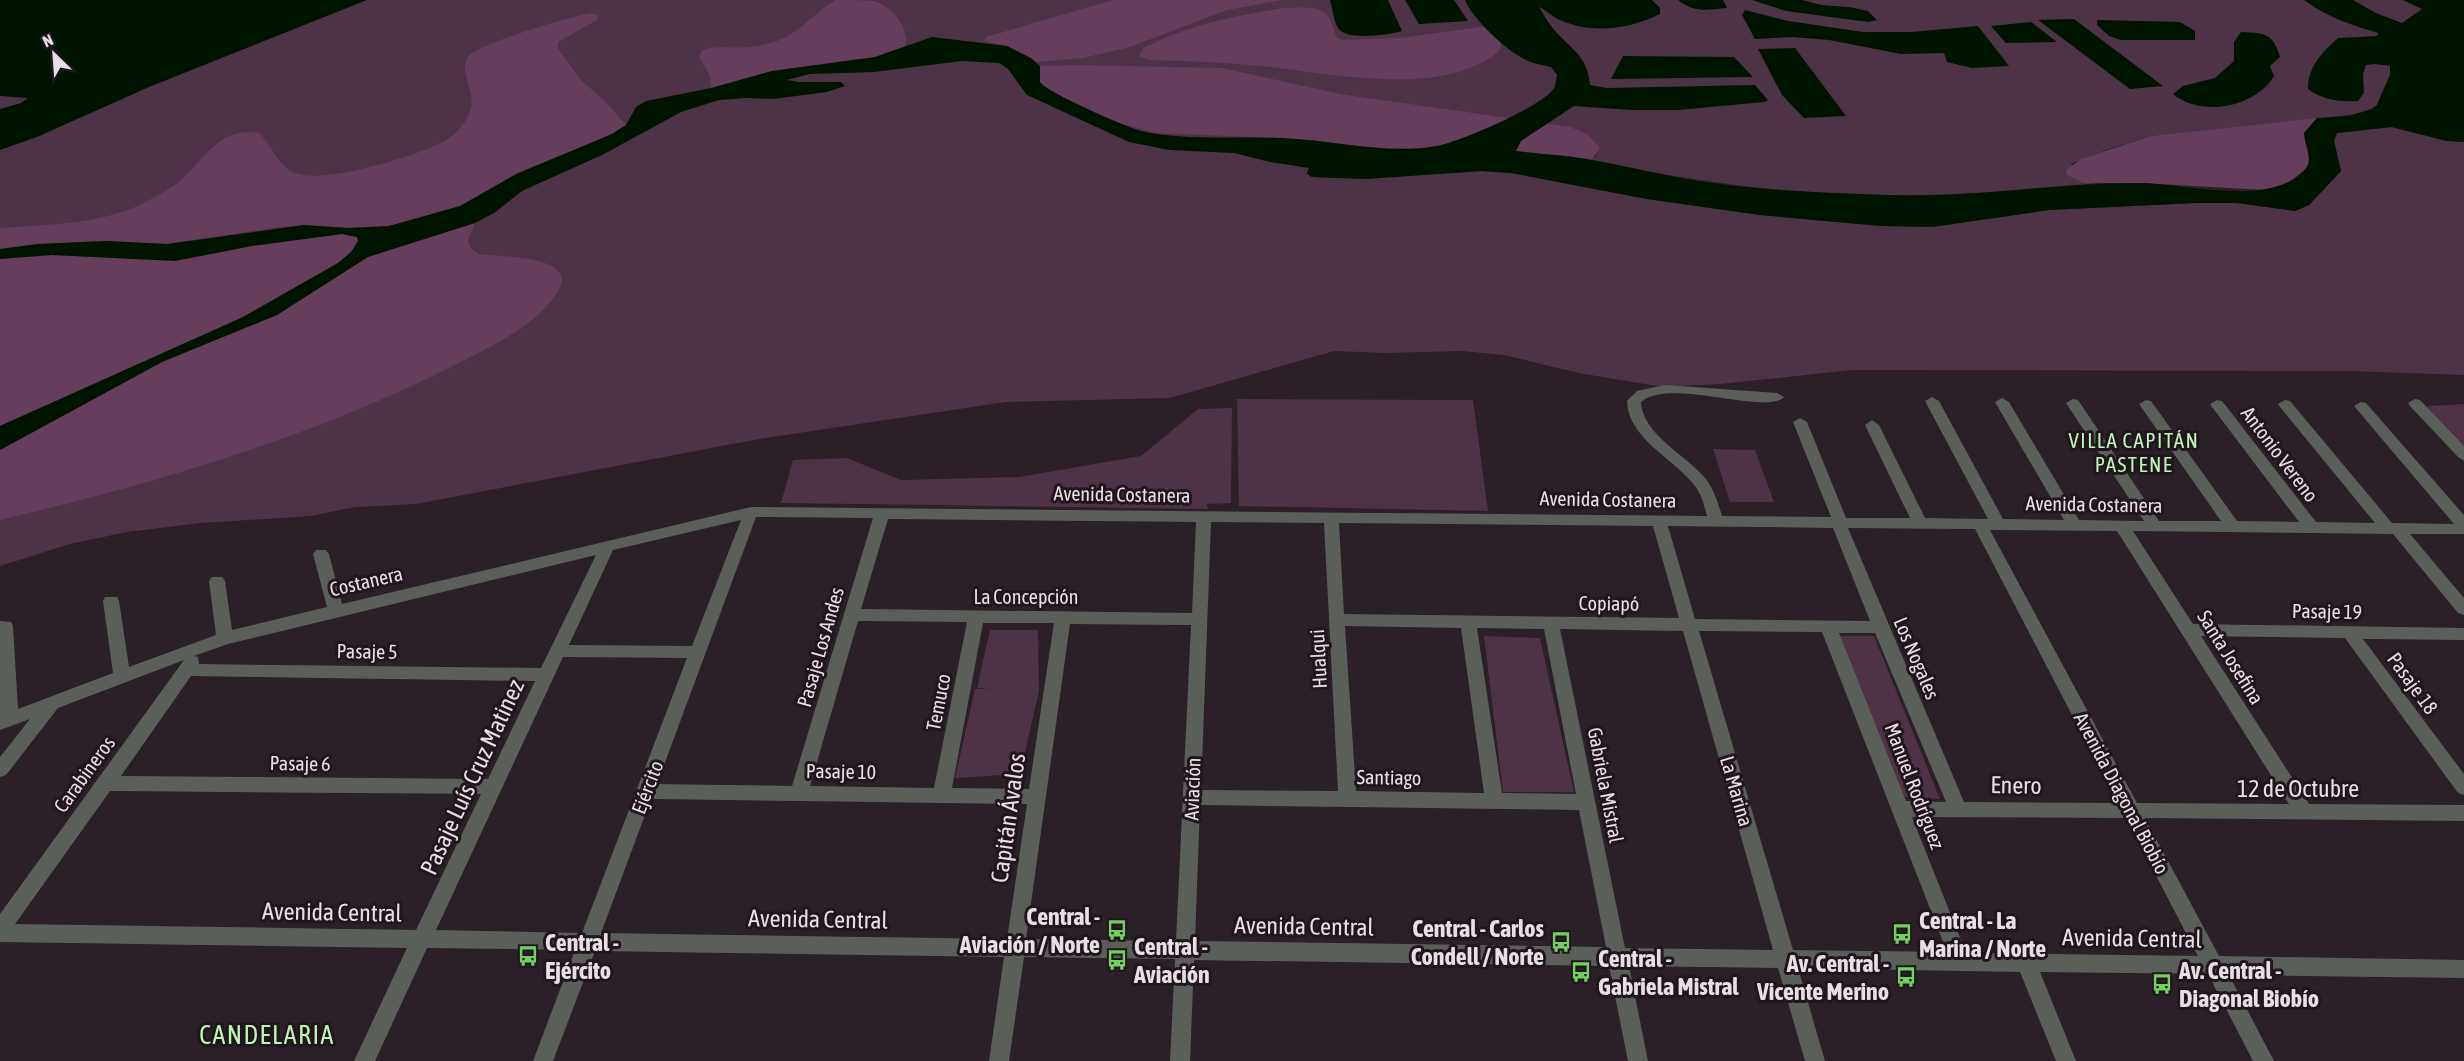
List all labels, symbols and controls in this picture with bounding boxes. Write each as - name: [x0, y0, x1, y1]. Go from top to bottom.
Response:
- north arrow: [24, 24, 84, 84]
- text: N: [40, 30, 56, 51]
- street label: Antonio Vereno: [2237, 402, 2323, 506]
- district label: VILLA CAPITÁN PASTENE: [2068, 428, 2200, 476]
- street label: Avenida Costanera: [1053, 481, 1191, 507]
- street label: Avenida Costanera: [1539, 486, 1677, 512]
- street label: Avenida Costanera: [2025, 491, 2163, 517]
- street label: Costanera: [327, 561, 405, 601]
- street label: Pasaje Los Andes: [792, 584, 848, 710]
- street label: La Concepción: [974, 585, 1078, 608]
- street label: Copiapó: [1578, 591, 1640, 615]
- street label: Pasaje 19: [2292, 599, 2362, 623]
- street label: Santa Josefina: [2193, 606, 2269, 708]
- street label: Los Nogales: [1889, 614, 1945, 702]
- street label: Hualqui: [1305, 629, 1331, 689]
- street label: Pasaje 5: [336, 639, 398, 663]
- street label: Pasaje 18: [2383, 648, 2443, 718]
- street label: Temuco: [921, 672, 955, 732]
- street label: Pasaje Luís Cruz Matinez: [415, 675, 529, 879]
- street label: Avenida Diagonal Biobío: [2070, 708, 2174, 878]
- street label: Manuel Rodríguez: [1880, 720, 1950, 852]
- street label: Gabriela Mistral: [1584, 725, 1629, 845]
- street label: Carabineros: [49, 732, 119, 816]
- street label: Pasaje 6: [269, 751, 331, 775]
- street label: Capitán Ávalos: [986, 752, 1030, 884]
- street label: La Marina: [1716, 753, 1758, 829]
- street label: Ejército: [626, 757, 668, 817]
- street label: Aviación: [1179, 757, 1205, 821]
- street label: Pasaje 10: [806, 759, 876, 783]
- street label: Santiago: [1356, 765, 1422, 789]
- street label: Enero: [1990, 771, 2042, 799]
- street label: 12 de Octubre: [2237, 775, 2359, 802]
- street label: Avenida Central: [262, 897, 403, 927]
- place label: Central - Aviación / Norte: [959, 903, 1100, 958]
- street label: Avenida Central: [748, 904, 889, 934]
- place label: Central - La Marina / Norte: [1919, 907, 2046, 962]
- street label: Avenida Central: [1234, 911, 1375, 941]
- place label: Central - Carlos Condell / Norte: [1411, 915, 1545, 970]
- bus stop icon: Central - Aviación / Norte: [1105, 918, 1129, 942]
- bus stop icon: Central - La Marina / Norte: [1890, 922, 1914, 946]
- street label: Avenida Central: [2062, 923, 2203, 953]
- place label: Central - Ejército: [545, 929, 619, 984]
- bus stop icon: Central - Carlos Condell / Norte: [1549, 930, 1573, 954]
- place label: Central - Aviación: [1133, 933, 1210, 988]
- bus stop icon: Central - Ejército: [516, 944, 540, 968]
- place label: Central - Gabriela Mistral: [1598, 945, 1739, 1000]
- bus stop icon: Central - Aviación: [1105, 948, 1129, 972]
- place label: Av. Central - Vicente Merino: [1756, 950, 1889, 1005]
- place label: Av. Central - Diagonal Biobío: [2178, 957, 2319, 1012]
- bus stop icon: Central - Gabriela Mistral: [1569, 960, 1593, 984]
- bus stop icon: Av. Central - Vicente Merino: [1894, 965, 1918, 989]
- bus stop icon: Av. Central - Diagonal Biobío: [2150, 972, 2174, 996]
- district label: CANDELARIA: [199, 1020, 335, 1050]

